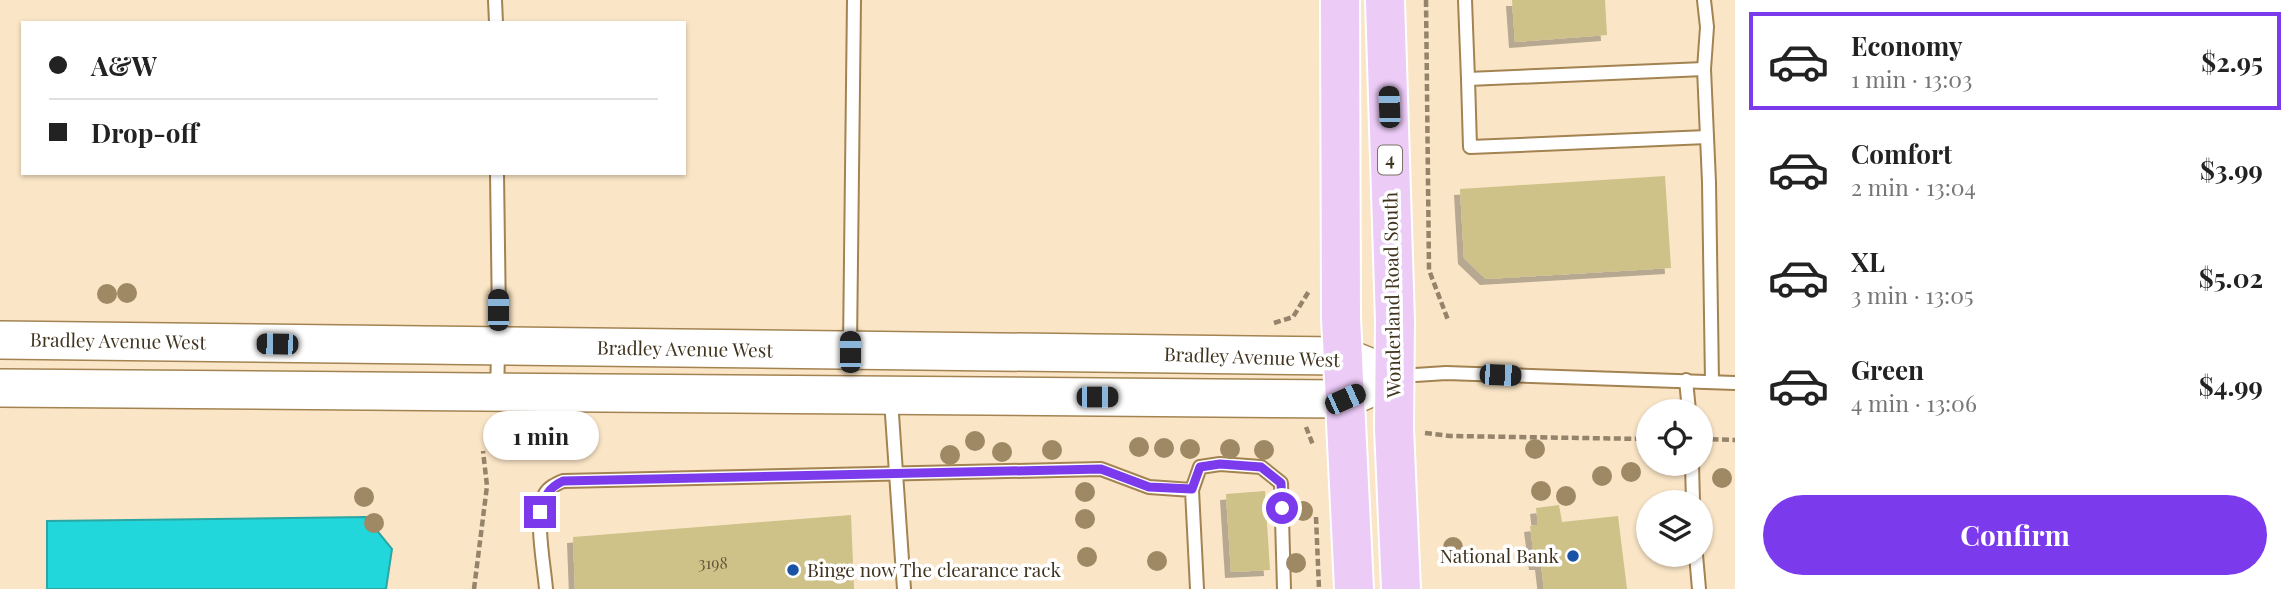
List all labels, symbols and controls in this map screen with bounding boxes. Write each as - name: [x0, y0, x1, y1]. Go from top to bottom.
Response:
- text: Economy: [1851, 28, 1962, 63]
- icon: car: [1767, 30, 1830, 93]
- text: $2.95: [2201, 44, 2263, 79]
- text: A&W: [91, 48, 157, 83]
- text: 1 min · 13:03: [1851, 63, 1972, 94]
- car: [1378, 86, 1401, 128]
- text: Drop-off: [91, 115, 198, 150]
- text: Comfort: [1851, 136, 1952, 171]
- icon: car: [1767, 138, 1830, 201]
- road number: 4: [1378, 146, 1402, 174]
- text: $3.99: [2200, 152, 2263, 187]
- text: 2 min · 13:04: [1851, 171, 1976, 202]
- street label: Wonderland Road South: [1376, 192, 1406, 399]
- text: XL: [1851, 244, 1885, 279]
- icon: car: [1767, 246, 1830, 309]
- text: $5.02: [2199, 260, 2263, 295]
- text: 3 min · 13:05: [1851, 279, 1973, 310]
- car: [488, 289, 509, 331]
- street label: Bradley Avenue West: [30, 325, 207, 355]
- car: [840, 331, 861, 373]
- car: [256, 333, 299, 355]
- street label: Bradley Avenue West: [597, 333, 774, 363]
- street label: Bradley Avenue West: [1164, 340, 1341, 372]
- text: Green: [1851, 352, 1924, 387]
- icon: car: [1767, 354, 1830, 417]
- car: [1479, 364, 1522, 386]
- text: $4.99: [2199, 368, 2263, 403]
- car: [1322, 381, 1369, 417]
- car: [1077, 387, 1119, 408]
- text: 4 min · 13:06: [1851, 387, 1977, 418]
- map controls: [1636, 399, 1713, 567]
- button: locate: [1636, 399, 1713, 476]
- callout: 1 min: [482, 410, 598, 460]
- text: 1 min: [513, 420, 569, 451]
- button: layers: [1636, 490, 1713, 567]
- route start: [1266, 492, 1298, 524]
- button: Confirm: [1763, 495, 2267, 575]
- route end: [524, 496, 556, 528]
- place label: National Bank: [1440, 542, 1560, 568]
- marker: National Bank: [1565, 548, 1581, 564]
- house number: 3198: [698, 552, 728, 573]
- place label: Binge now The clearance rack: [807, 556, 1061, 582]
- marker: Binge now The clearance rack: [785, 562, 801, 578]

